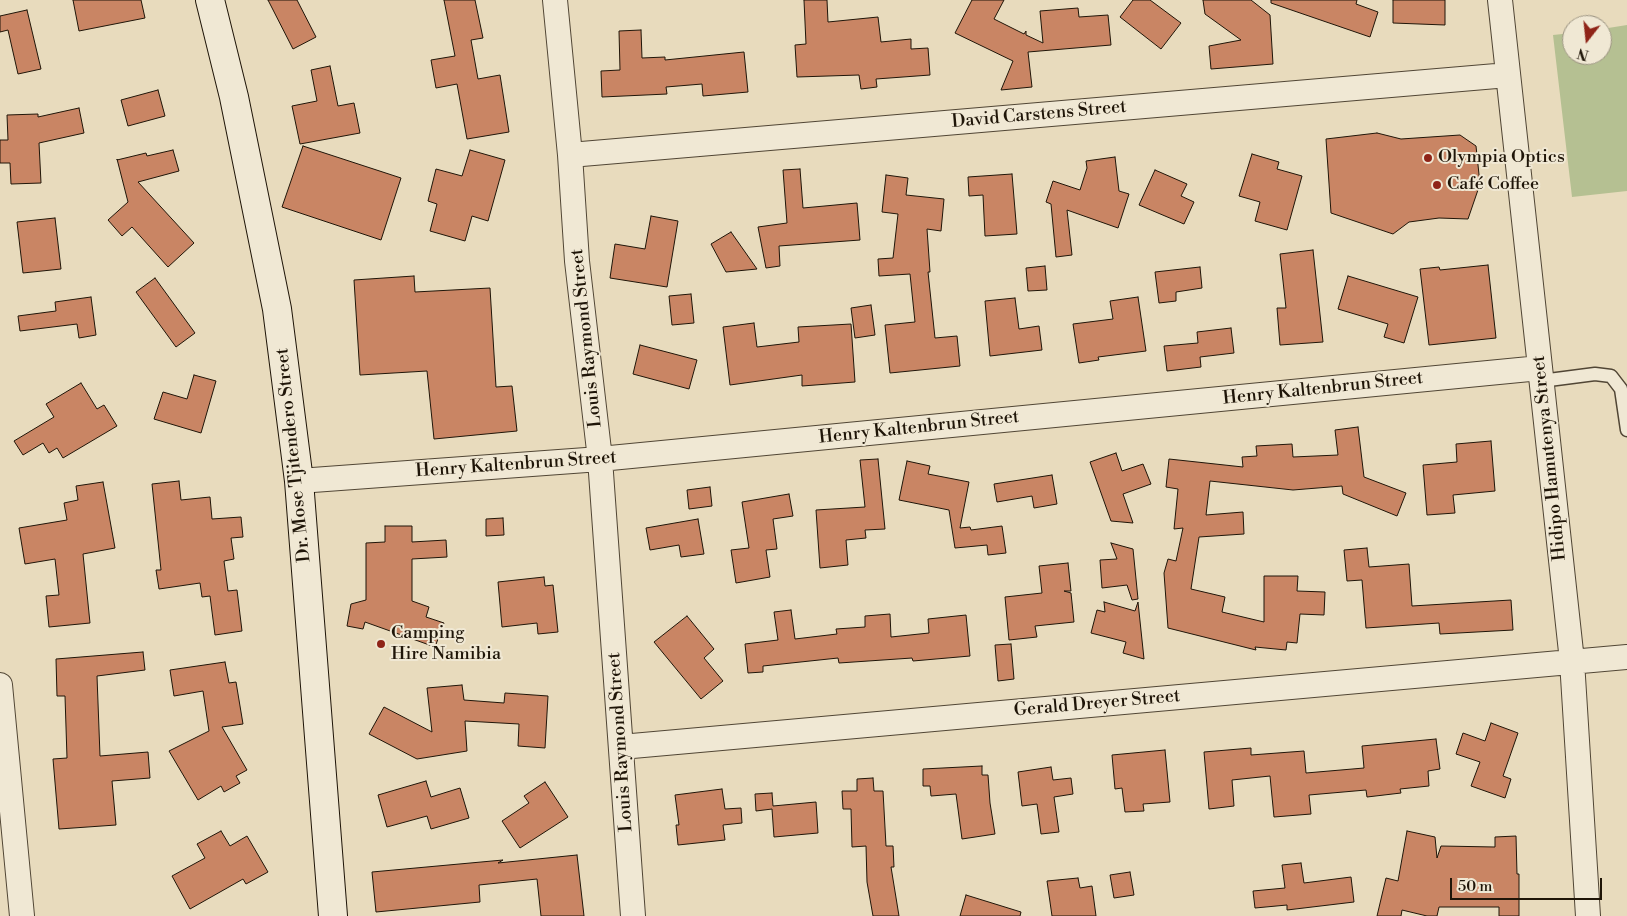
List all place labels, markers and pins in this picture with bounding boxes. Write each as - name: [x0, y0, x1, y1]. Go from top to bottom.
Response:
- place label: Olympia Optics: [1438, 147, 1565, 169]
- marker: Olympia Optics: [1422, 152, 1434, 164]
- place label: Café Coffee: [1447, 174, 1539, 196]
- marker: Café Coffee: [1431, 179, 1443, 191]
- place label: Camping Hire Namibia: [391, 623, 501, 666]
- marker: Camping Hire Namibia: [375, 638, 387, 650]

